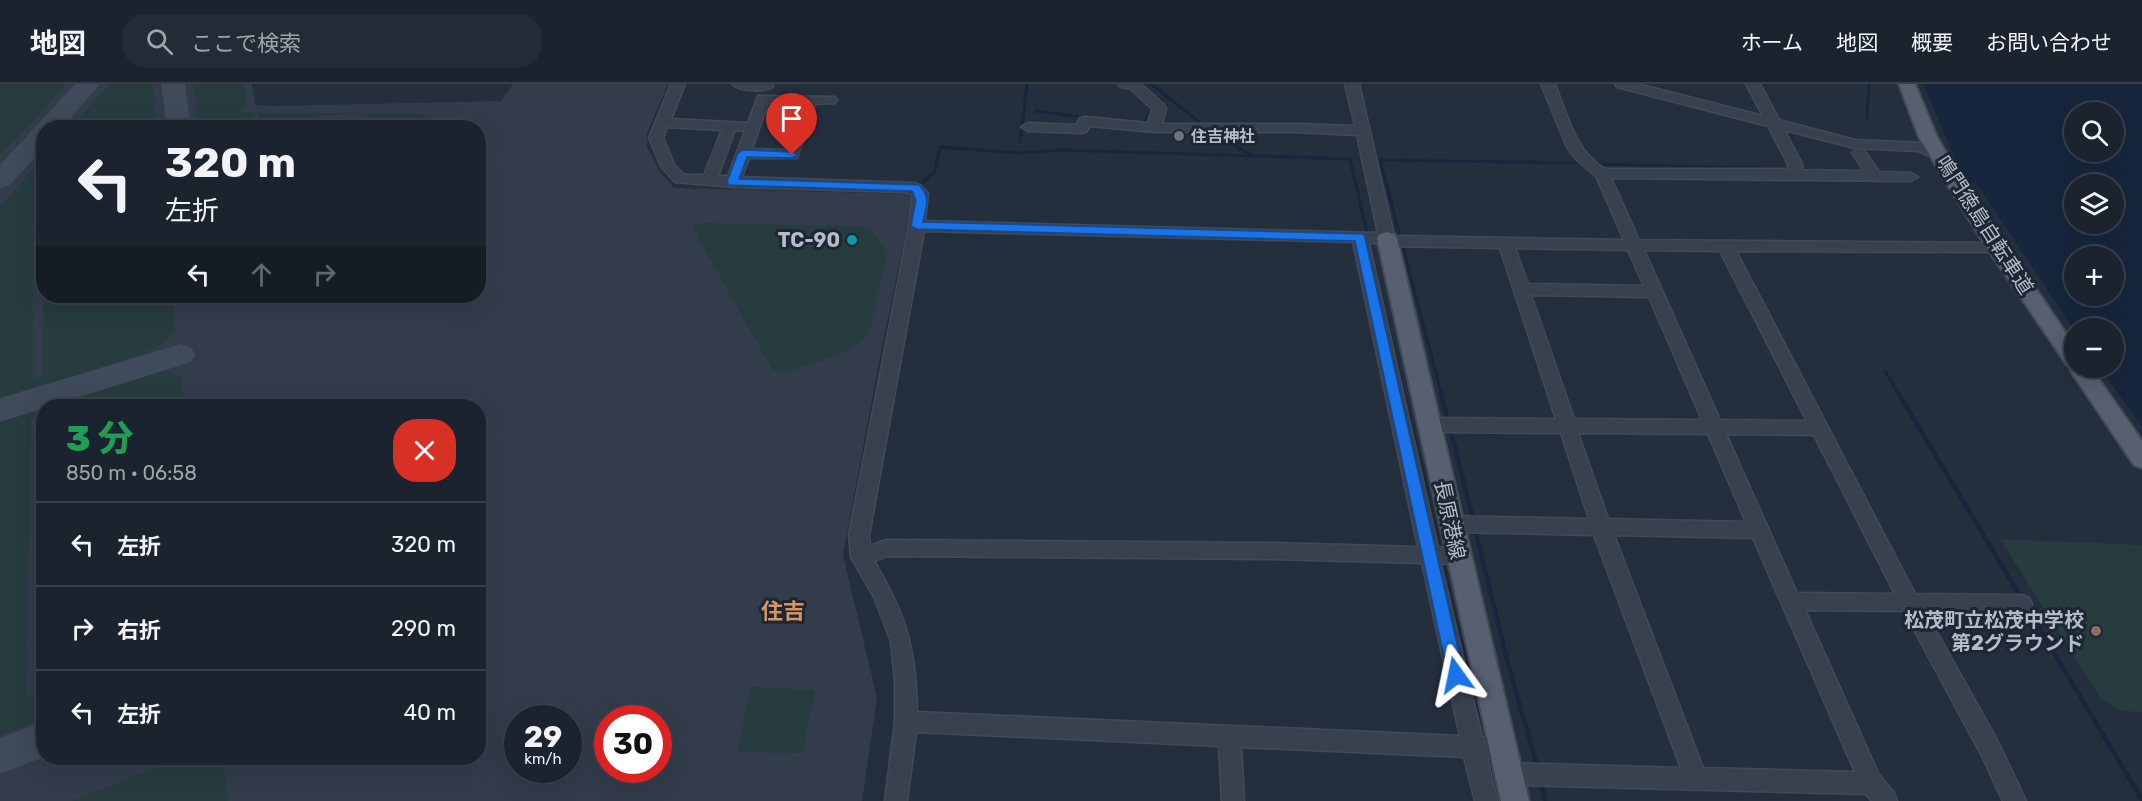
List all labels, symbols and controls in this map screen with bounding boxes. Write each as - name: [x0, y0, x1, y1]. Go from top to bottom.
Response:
- search box: [122, 14, 542, 68]
- icon: search: [143, 25, 176, 58]
- text: 地図: [30, 27, 86, 60]
- text: ここで検索: [191, 30, 301, 57]
- text: ホーム: [1741, 30, 1803, 55]
- text: 地図: [1836, 30, 1878, 55]
- text: 概要: [1911, 30, 1953, 55]
- text: お問い合わせ: [1986, 30, 2112, 55]
- pin: [766, 93, 817, 155]
- icon: arrive: [775, 102, 808, 135]
- map controls: [2064, 102, 2124, 378]
- button: search: [2064, 102, 2124, 162]
- place label: 住吉神社: [1190, 127, 1255, 146]
- marker: 住吉神社: [1172, 129, 1186, 143]
- text: 320 m: [165, 138, 296, 188]
- icon: left: [66, 144, 144, 222]
- street label: 鳴門徳島自転車道: [1931, 151, 2039, 299]
- button: layers: [2064, 174, 2124, 234]
- text: 左折: [165, 195, 219, 227]
- place label: TC-90: [778, 228, 840, 252]
- marker: TC-90: [845, 233, 859, 247]
- button: +: [2064, 246, 2124, 306]
- icon: left: [182, 258, 215, 291]
- icon: ahead: [245, 258, 278, 291]
- icon: right: [308, 258, 341, 291]
- button: −: [2064, 318, 2124, 378]
- text: 3 分: [66, 417, 134, 460]
- button: close: [393, 419, 456, 482]
- text: 850 m · 06:58: [66, 461, 197, 485]
- street label: 長原港線: [1430, 478, 1470, 562]
- icon: left: [66, 528, 99, 561]
- text: 320 m: [391, 531, 456, 558]
- text: 左折: [117, 533, 161, 560]
- district label: 住吉: [761, 598, 805, 625]
- place label: 松茂町立松茂中学校 第2グラウンド: [1904, 608, 2084, 655]
- icon: right: [66, 612, 99, 645]
- text: 290 m: [391, 615, 456, 642]
- text: 右折: [117, 617, 161, 644]
- marker: 松茂町立松茂中学校 第2グラウンド: [2089, 624, 2103, 638]
- position arrow: [1424, 643, 1488, 707]
- icon: left: [66, 696, 99, 729]
- text: 40 m: [403, 699, 456, 726]
- text: 左折: [117, 701, 161, 728]
- speed limit sign: 30: [594, 705, 672, 783]
- text: 29: [524, 719, 562, 755]
- text: km/h: [524, 750, 562, 768]

